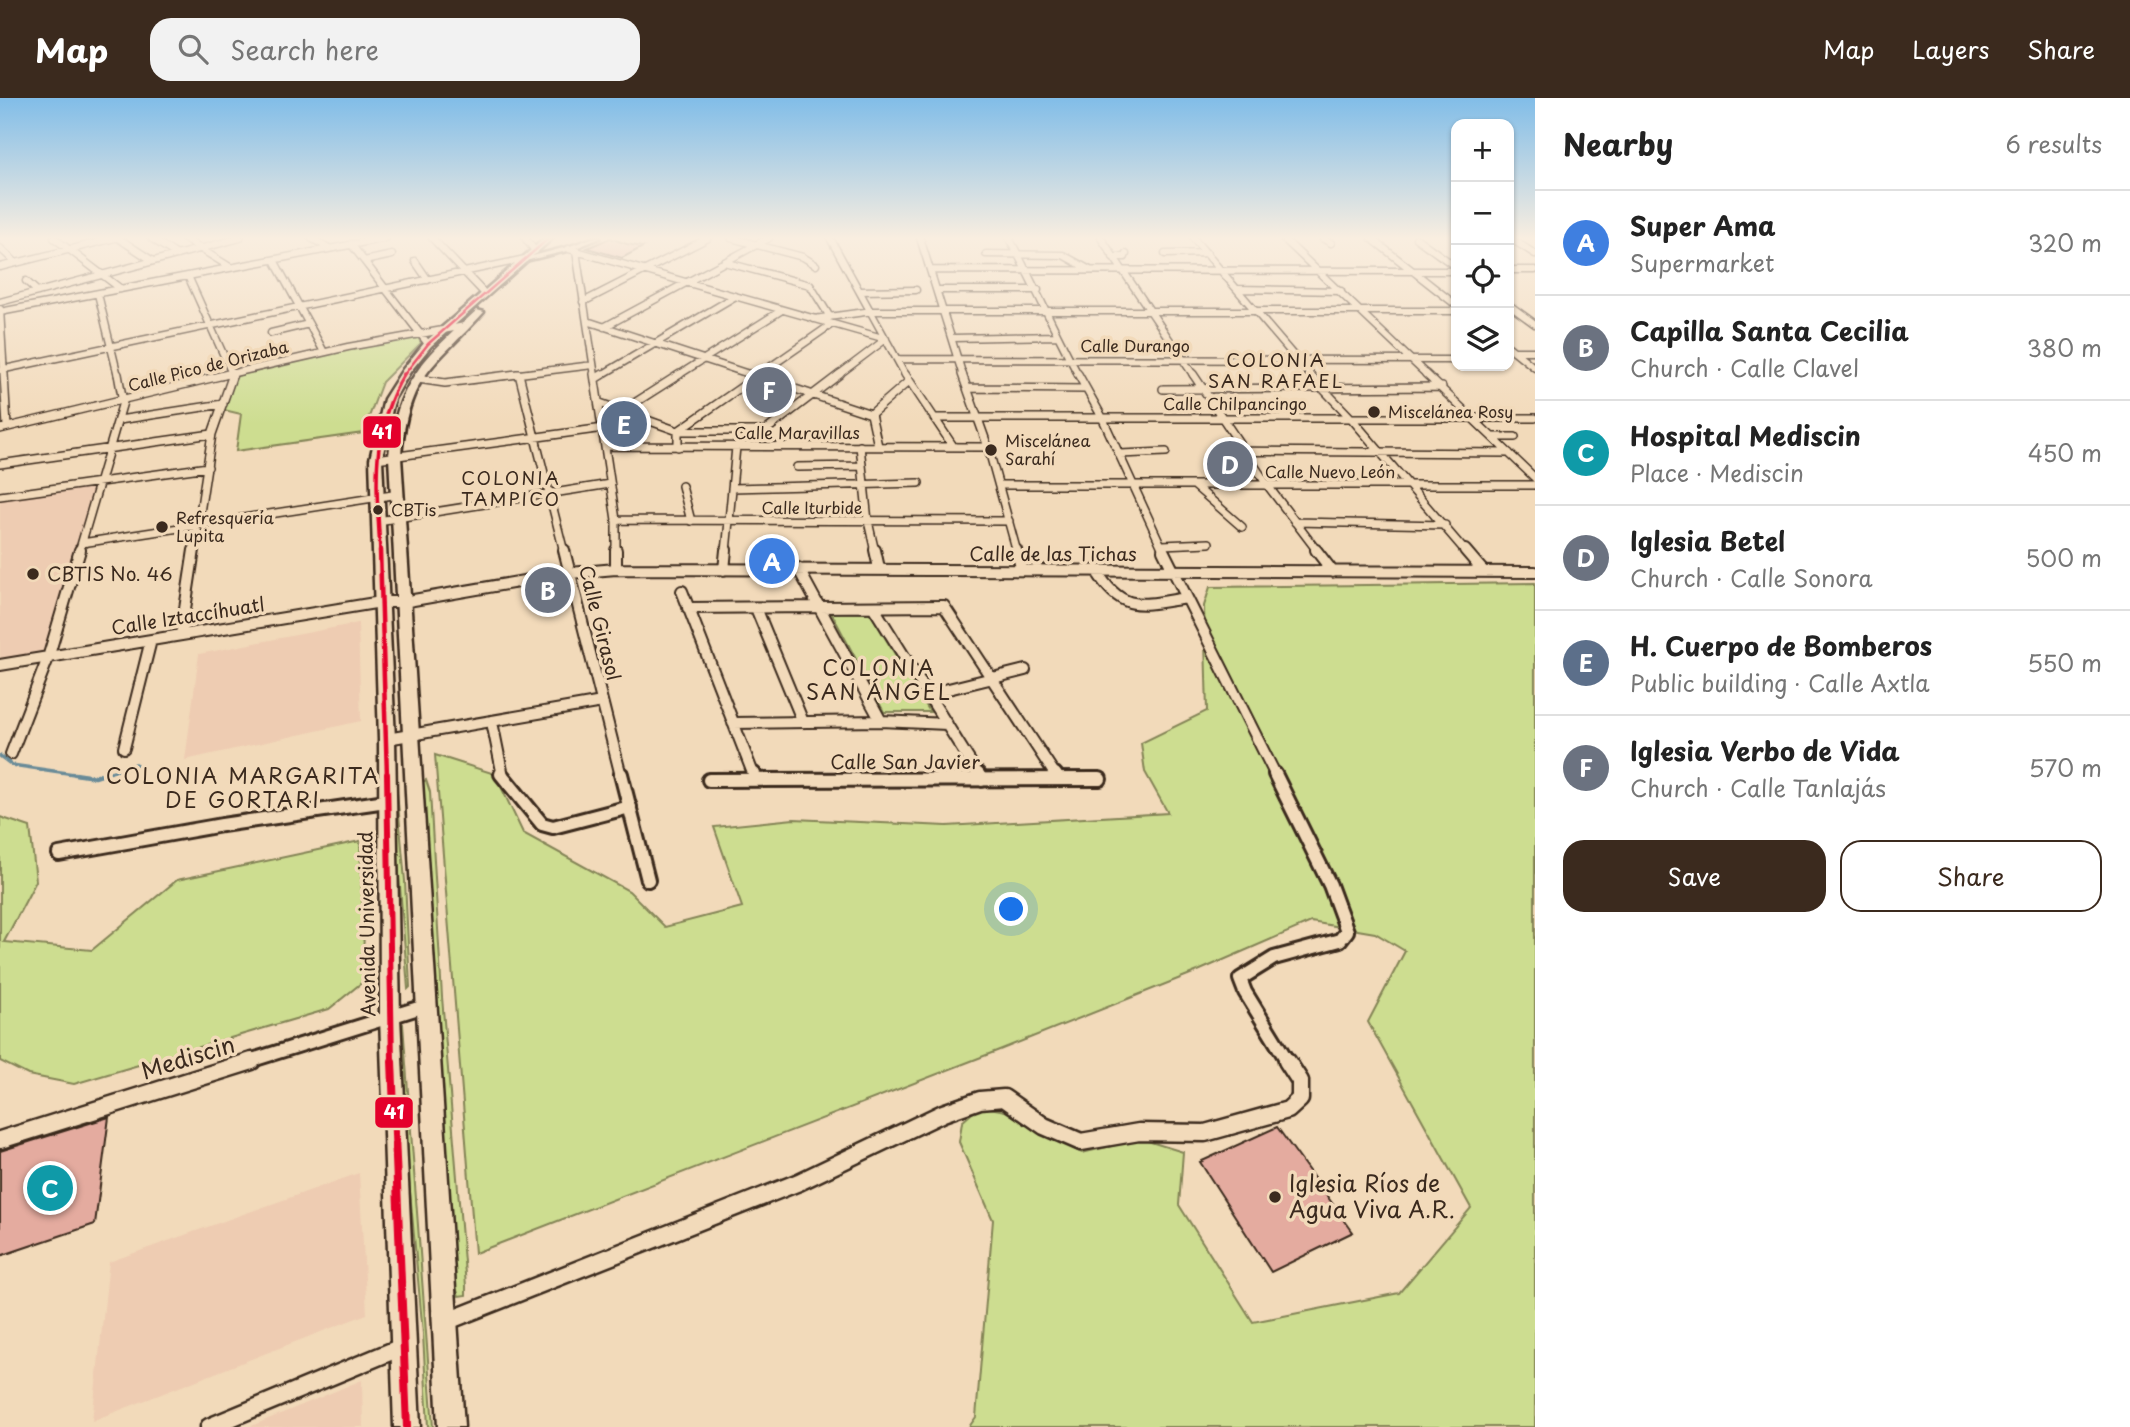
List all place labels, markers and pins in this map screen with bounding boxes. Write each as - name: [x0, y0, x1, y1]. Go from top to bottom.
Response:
- pin: F: [746, 364, 792, 416]
- pin: E: [601, 398, 647, 450]
- place label: Miscelánea Rosy: [1388, 399, 1513, 423]
- marker: Miscelánea Rosy: [1366, 404, 1382, 420]
- place label: Miscelánea Sarahí: [1005, 428, 1090, 470]
- pin: D: [1207, 438, 1253, 490]
- marker: Miscelánea Sarahí: [983, 442, 999, 458]
- place label: CBTis: [391, 497, 436, 521]
- marker: CBTis: [371, 503, 385, 517]
- place label: Refresquería Lupita: [176, 505, 274, 547]
- marker: Refresquería Lupita: [154, 519, 170, 535]
- pin: A: [749, 535, 795, 587]
- place label: CBTIS No. 46: [47, 559, 173, 587]
- pin: B: [525, 564, 571, 616]
- marker: CBTIS No. 46: [25, 566, 41, 582]
- pin: C: [27, 1162, 73, 1214]
- place label: Iglesia Ríos de Agua Viva A.R.: [1289, 1165, 1455, 1226]
- marker: Iglesia Ríos de Agua Viva A.R.: [1267, 1189, 1283, 1205]

